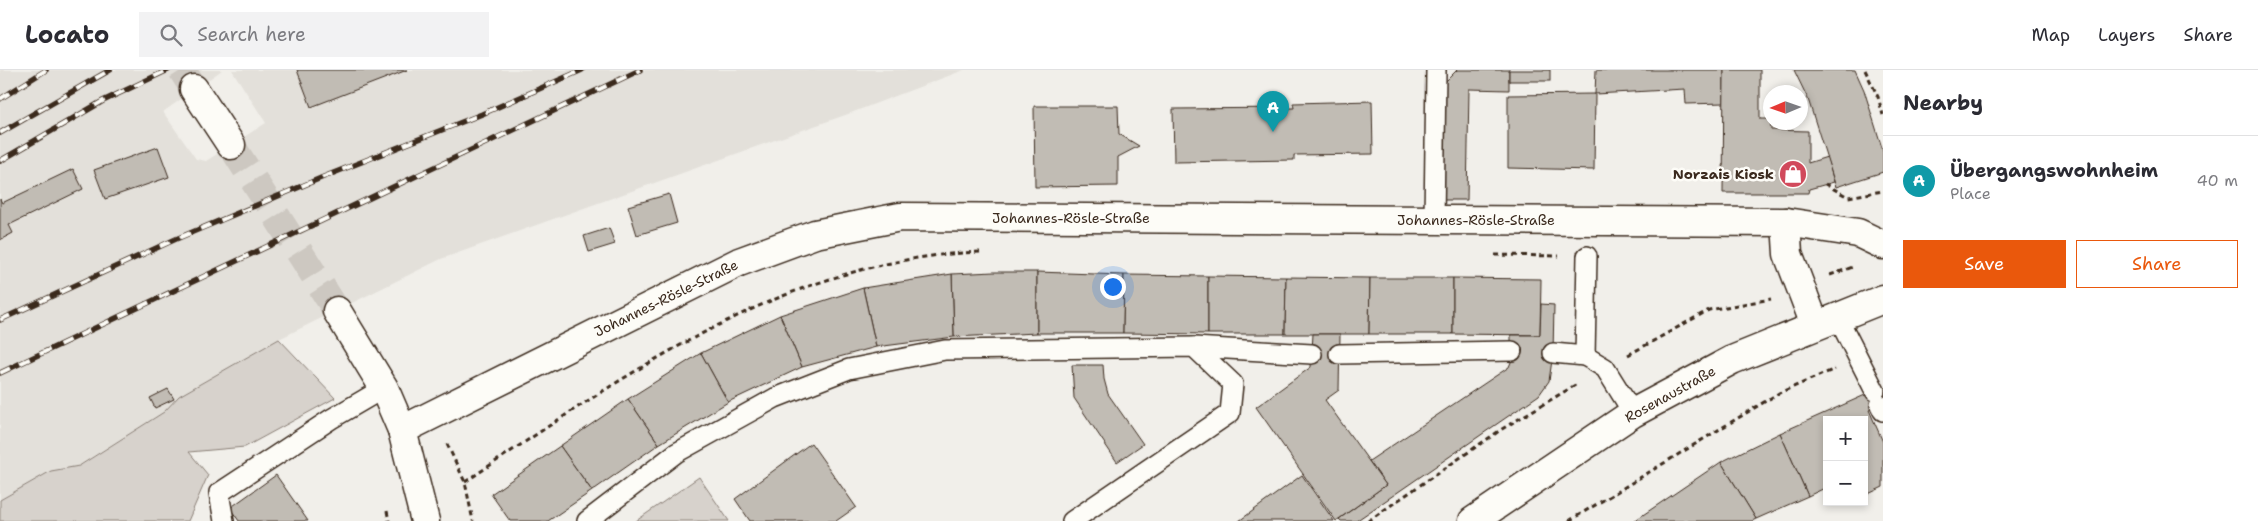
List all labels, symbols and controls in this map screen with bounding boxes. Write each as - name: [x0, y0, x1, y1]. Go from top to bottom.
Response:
- search box: [139, 12, 489, 57]
- text: Locato: [25, 19, 109, 51]
- icon: search: [157, 21, 185, 49]
- text: Search here: [197, 22, 306, 47]
- text: Map: [2032, 23, 2070, 47]
- text: Layers: [2098, 23, 2155, 47]
- text: Share: [2183, 23, 2233, 47]
- north arrow: [1763, 85, 1808, 130]
- text: Nearby: [1903, 89, 1983, 117]
- pin: A: [1257, 91, 1289, 132]
- text: Übergangswohnheim: [1950, 158, 2158, 183]
- shop icon: Norzais Kiosk: [1778, 159, 1808, 189]
- place label: Norzais Kiosk: [1673, 165, 1774, 183]
- text: A: [1913, 170, 1925, 191]
- text: 40 m: [2196, 170, 2238, 191]
- text: Place: [1950, 183, 1991, 204]
- street label: Johannes-Rösle-Straße: [992, 209, 1150, 227]
- street label: Johannes-Rösle-Straße: [1397, 211, 1555, 229]
- button: Save: [1903, 240, 2066, 288]
- button: Share: [2076, 240, 2238, 288]
- street label: Johannes-Rösle-Straße: [591, 255, 741, 341]
- your location: [1100, 274, 1126, 300]
- street label: Rosenaustraße: [1621, 362, 1719, 426]
- map controls: [1823, 416, 1868, 506]
- button: +: [1823, 416, 1868, 461]
- button: −: [1823, 461, 1868, 506]

